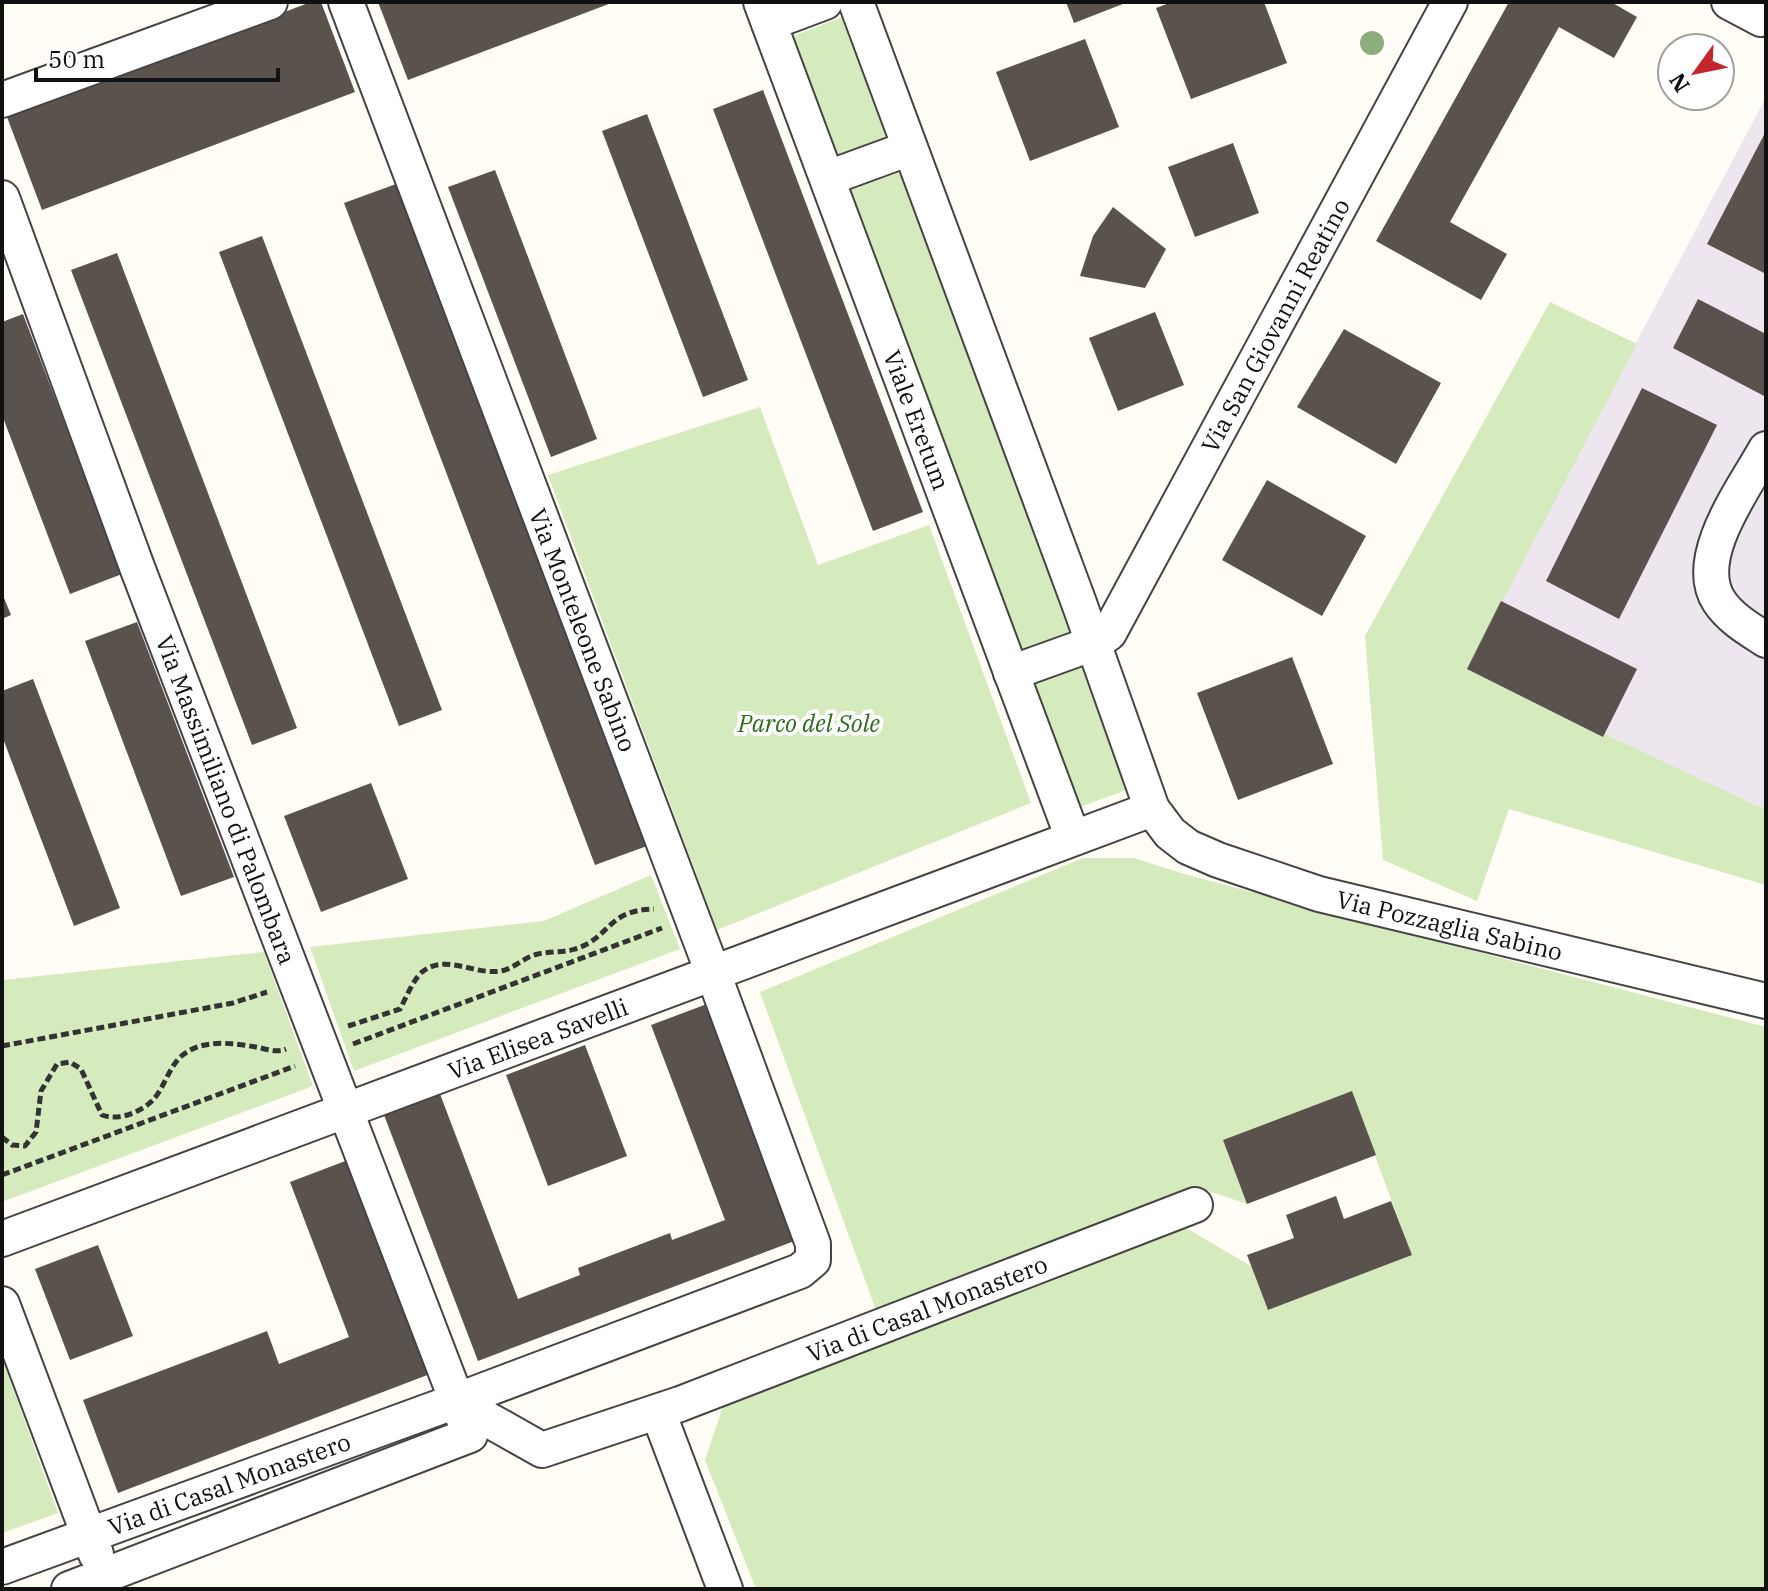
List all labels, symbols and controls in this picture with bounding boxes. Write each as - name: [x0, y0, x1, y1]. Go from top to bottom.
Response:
- scale bar: [36, 32, 278, 82]
- north arrow: [1656, 32, 1736, 112]
- text: 50 m: [48, 43, 105, 75]
- text: N: [1662, 68, 1696, 98]
- street label: Via San Giovanni Reatino: [1194, 193, 1357, 458]
- street label: Viale Eretum: [876, 345, 958, 494]
- street label: Via Monteleone Sabino: [522, 504, 644, 756]
- street label: Via Massimiliano di Palombara: [149, 630, 304, 969]
- park label: Parco del Sole: [737, 707, 880, 739]
- street label: Via Pozzaglia Sabino: [1333, 883, 1566, 968]
- street label: Via Elisea Savelli: [443, 990, 632, 1087]
- street label: Via di Casal Monastero: [802, 1248, 1052, 1370]
- street label: Via di Casal Monastero: [104, 1425, 355, 1543]

